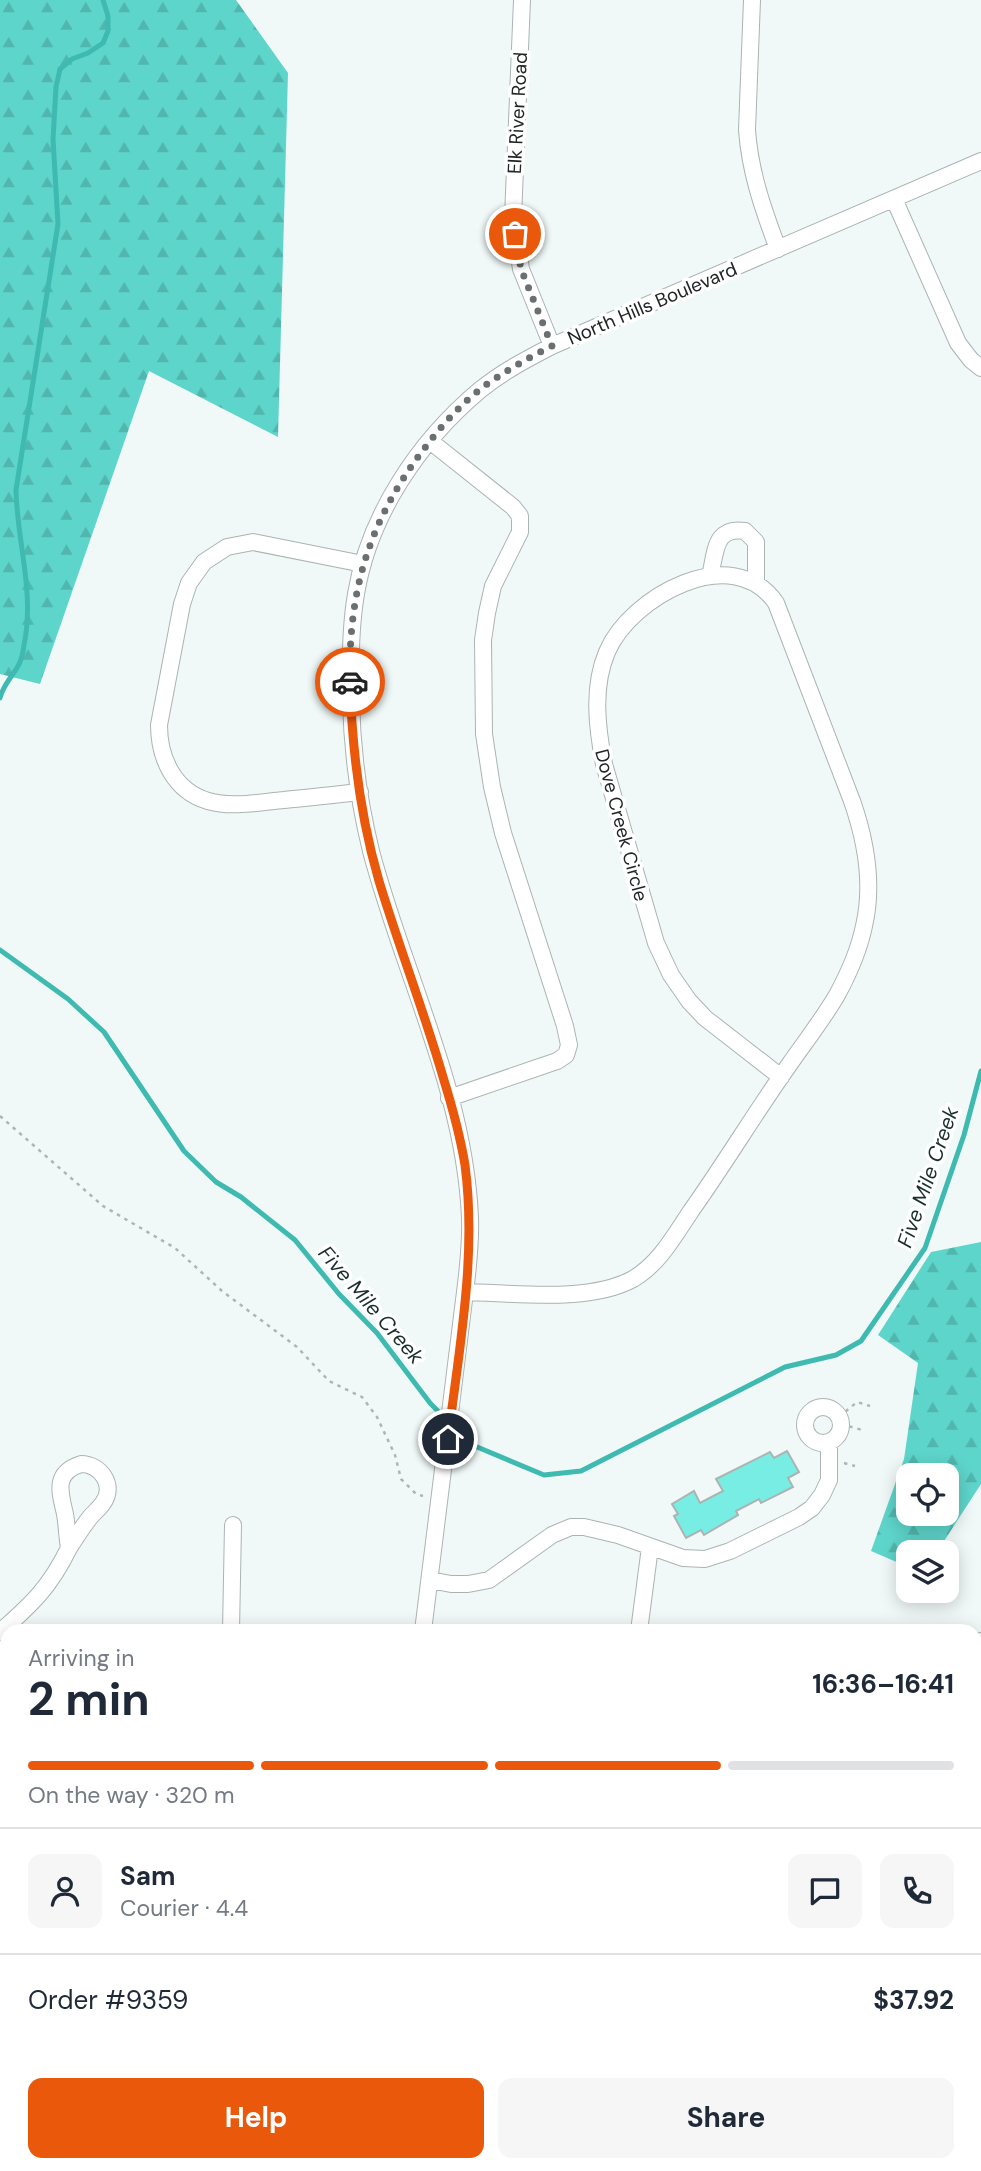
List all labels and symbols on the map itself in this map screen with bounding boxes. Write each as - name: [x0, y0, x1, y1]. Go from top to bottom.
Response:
- street label: Elk River Road: [502, 51, 533, 175]
- pin: [485, 204, 545, 264]
- street label: North Hills Boulevard: [563, 256, 741, 351]
- courier: [315, 647, 385, 717]
- street label: Dove Creek Circle: [589, 746, 654, 904]
- water label: Five Mile Creek: [891, 1102, 965, 1251]
- water label: Five Mile Creek: [312, 1240, 430, 1370]
- pin: [418, 1409, 478, 1469]

